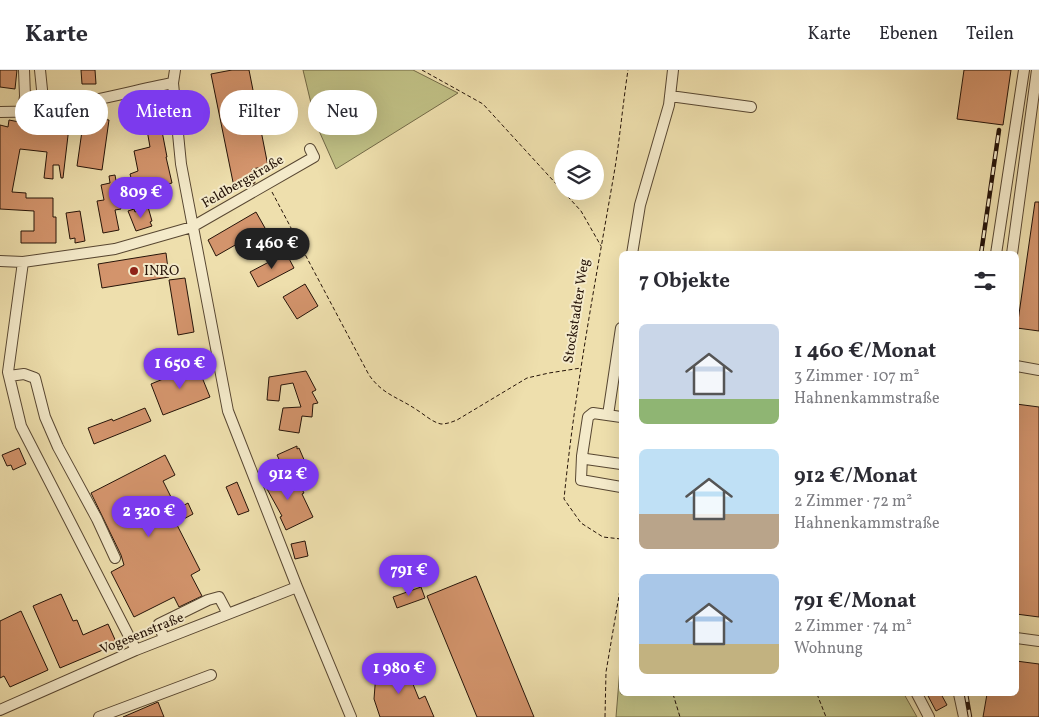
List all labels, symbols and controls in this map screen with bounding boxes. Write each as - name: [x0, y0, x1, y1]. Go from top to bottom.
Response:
- text: Karte: [25, 18, 88, 52]
- text: Karte: [807, 22, 851, 47]
- text: Ebenen: [879, 22, 938, 47]
- text: Teilen: [966, 22, 1014, 47]
- chip: Kaufen: [15, 90, 108, 135]
- chip: Mieten: [118, 90, 210, 135]
- chip: Filter: [220, 90, 298, 135]
- chip: Neu: [308, 90, 377, 135]
- map controls: [554, 150, 604, 200]
- button: layers: [554, 150, 604, 200]
- street label: Feldbergstraße: [198, 151, 288, 213]
- pin: 809 €: [106, 176, 176, 219]
- text: 809 €: [120, 182, 162, 204]
- pin: 1 460 €: [226, 228, 318, 270]
- text: 1 460 €: [246, 233, 298, 255]
- street label: Stockstadter Weg: [559, 257, 595, 365]
- place label: INRO: [144, 262, 179, 281]
- marker: INRO: [128, 265, 140, 277]
- text: 7 Objekte: [639, 267, 730, 296]
- icon: filters: [971, 267, 999, 295]
- text: 1 460 €/Monat: [794, 337, 936, 366]
- icon: home: [679, 344, 739, 404]
- pin: 1 650 €: [134, 348, 226, 390]
- text: 1 650 €: [155, 353, 205, 375]
- text: 3 Zimmer · 107 m²: [794, 366, 919, 388]
- text: Hahnenkammstraße: [794, 388, 940, 410]
- pin: 912 €: [253, 458, 323, 501]
- text: 912 €/Monat: [794, 462, 917, 491]
- text: 912 €: [269, 464, 307, 486]
- icon: home: [679, 469, 739, 529]
- text: 2 Zimmer · 72 m²: [794, 491, 912, 513]
- pin: 2 320 €: [103, 496, 195, 538]
- text: 2 320 €: [123, 501, 175, 523]
- text: Hahnenkammstraße: [794, 513, 940, 535]
- pin: 791 €: [374, 554, 444, 597]
- text: 791 €: [390, 560, 428, 582]
- text: 791 €/Monat: [794, 587, 916, 616]
- icon: home: [679, 594, 739, 654]
- street label: Vogesenstraße: [97, 608, 187, 660]
- text: 2 Zimmer · 74 m²: [794, 616, 912, 638]
- text: Wohnung: [794, 638, 863, 660]
- pin: 1 980 €: [353, 652, 445, 695]
- text: 1 980 €: [373, 658, 425, 680]

